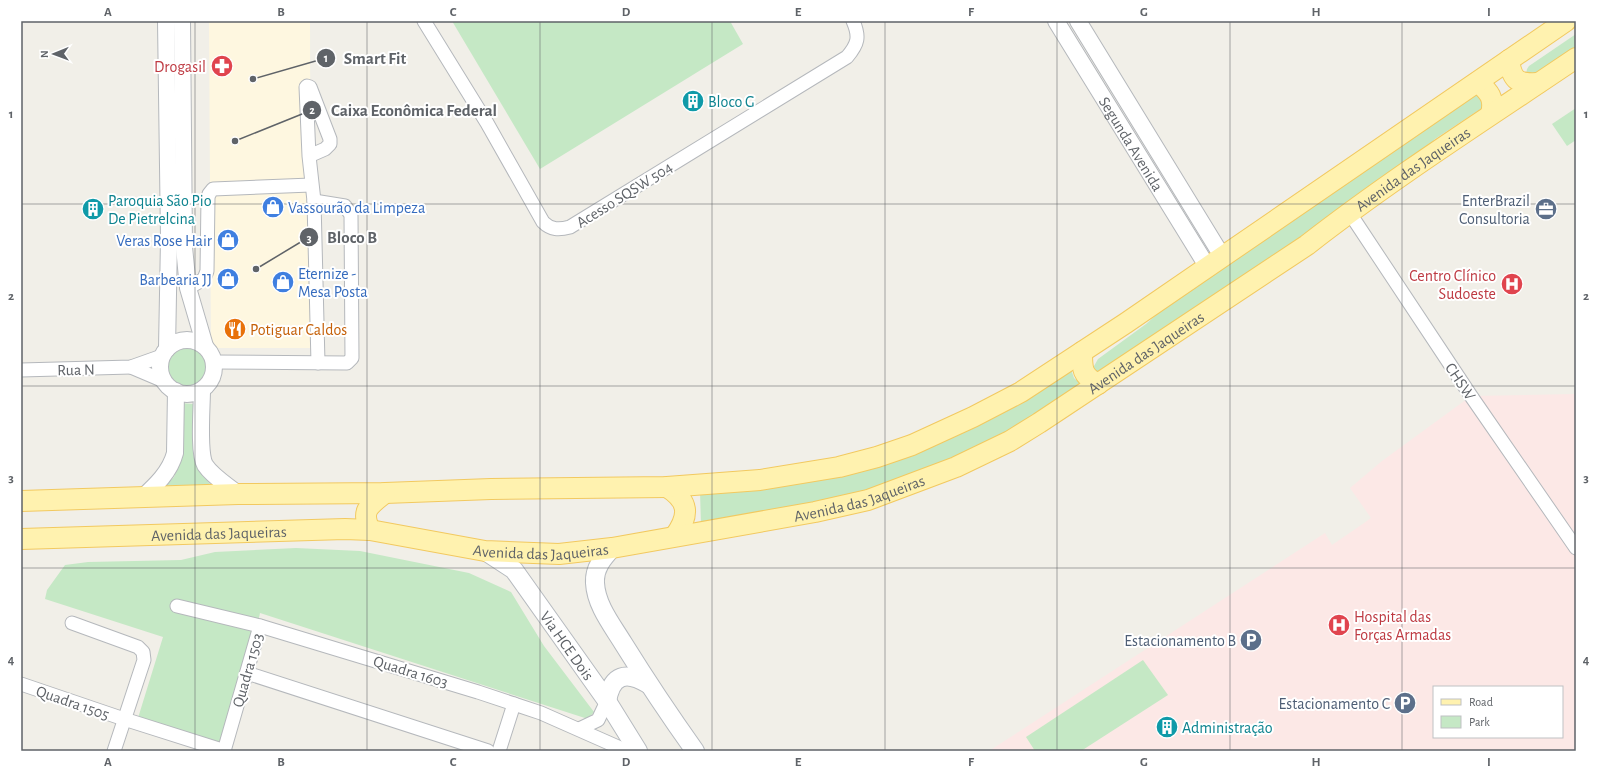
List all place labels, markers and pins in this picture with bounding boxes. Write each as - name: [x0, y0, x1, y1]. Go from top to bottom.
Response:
- callout: Smart Fit: [316, 43, 414, 72]
- pharmacy icon: Drogasil: [209, 53, 235, 79]
- place label: Drogasil: [154, 59, 206, 75]
- building icon: Bloco G: [680, 88, 706, 114]
- place label: Bloco G: [708, 94, 755, 110]
- callout: Caixa Econômica Federal: [302, 95, 505, 124]
- place label: Paroquia São Pio De Pietrelcina: [108, 193, 212, 227]
- place label: EnterBrazil Consultoria: [1459, 193, 1530, 227]
- shop icon: Vassourão da Limpeza: [260, 194, 286, 220]
- building icon: Paroquia São Pio De Pietrelcina: [80, 196, 106, 222]
- office icon: EnterBrazil Consultoria: [1533, 196, 1559, 222]
- place label: Vassourão da Limpeza: [288, 200, 425, 216]
- callout: Bloco B: [299, 223, 385, 252]
- shop icon: Veras Rose Hair: [215, 227, 241, 253]
- place label: Veras Rose Hair: [116, 233, 213, 249]
- shop icon: Barbearia JJ: [215, 266, 241, 292]
- place label: Eternize - Mesa Posta: [298, 266, 368, 300]
- place label: Centro Clínico Sudoeste: [1409, 268, 1496, 302]
- shop icon: Eternize - Mesa Posta: [270, 269, 296, 295]
- hospital icon: Centro Clínico Sudoeste: [1499, 271, 1525, 297]
- place label: Barbearia JJ: [139, 272, 212, 288]
- restaurant icon: Potiguar Caldos: [222, 316, 248, 342]
- place label: Potiguar Caldos: [250, 322, 347, 338]
- place label: Hospital das Forças Armadas: [1354, 609, 1451, 643]
- hospital icon: Hospital das Forças Armadas: [1326, 612, 1352, 638]
- parking icon: Estacionamento B: [1238, 627, 1264, 653]
- place label: Estacionamento B: [1124, 633, 1236, 649]
- parking icon: Estacionamento C: [1392, 690, 1418, 716]
- place label: Estacionamento C: [1279, 696, 1390, 712]
- building icon: Administração: [1154, 714, 1180, 740]
- place label: Administração: [1182, 720, 1273, 736]

